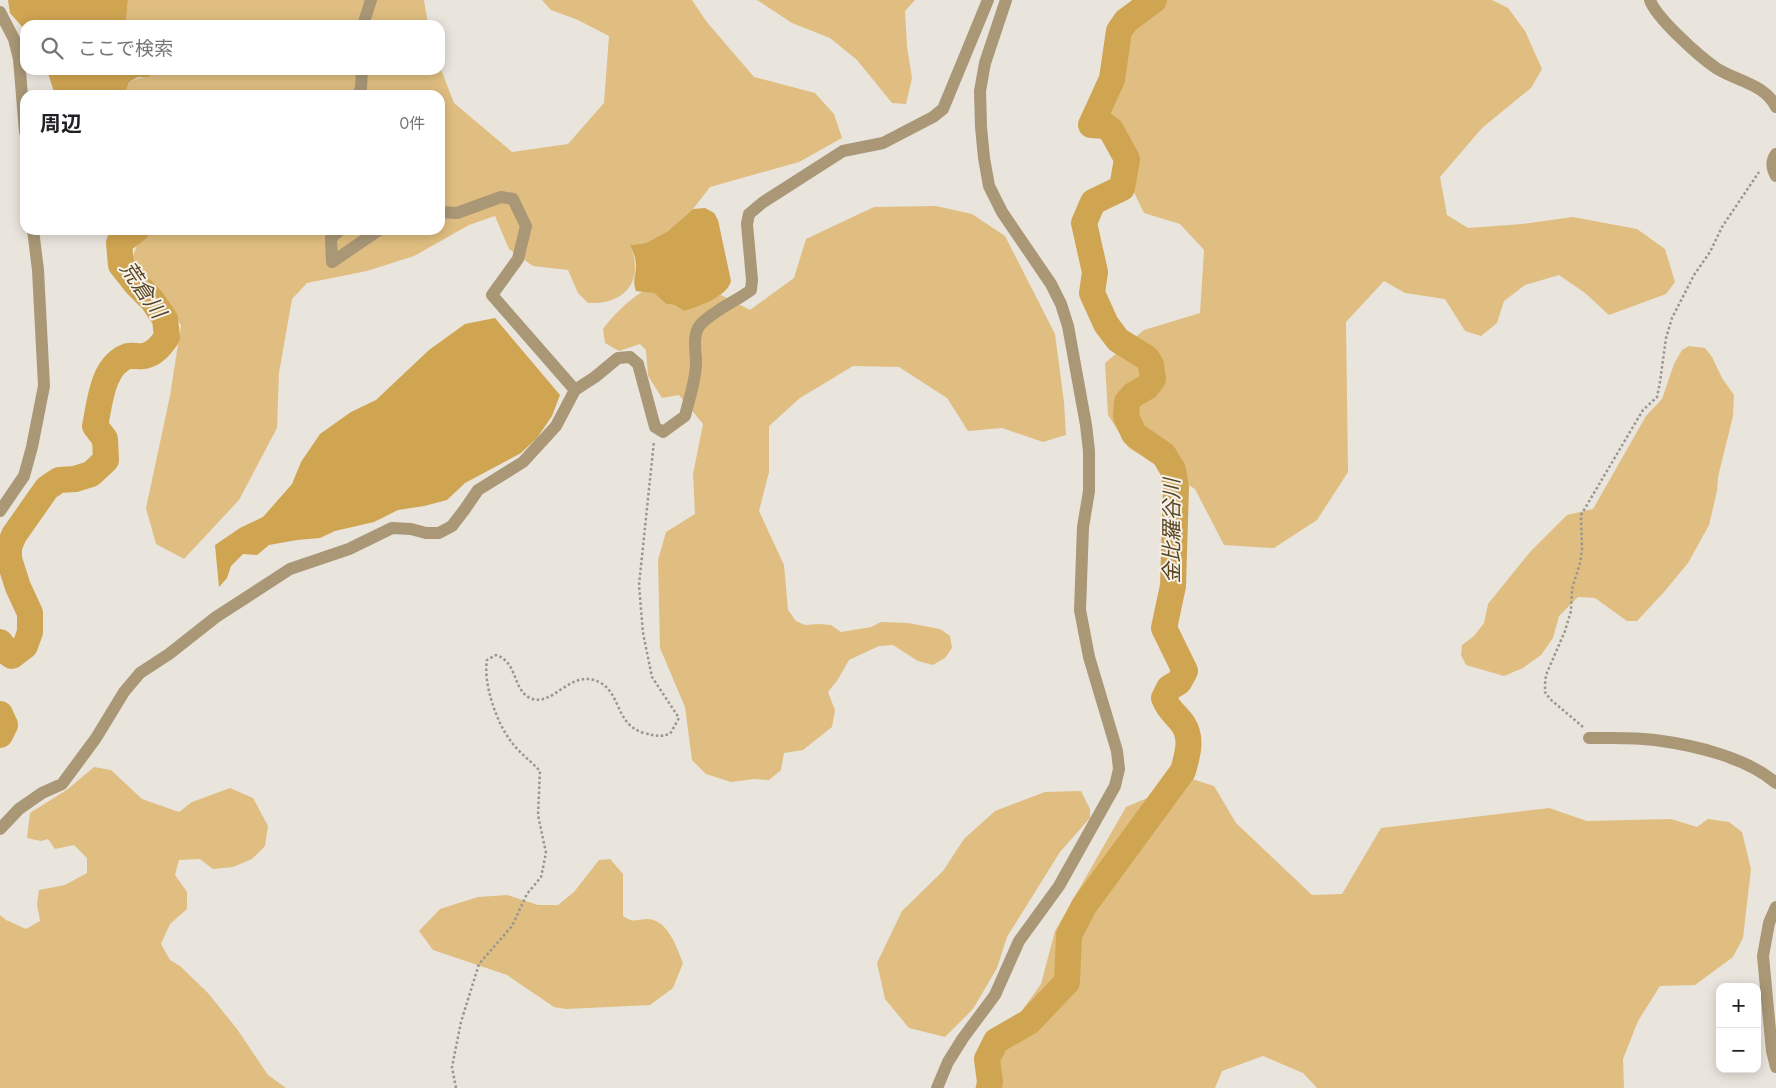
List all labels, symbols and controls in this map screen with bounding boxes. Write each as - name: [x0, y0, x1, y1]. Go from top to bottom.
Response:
- search box: [20, 20, 445, 75]
- icon: search: [38, 34, 66, 62]
- text: ここで検索: [78, 35, 173, 62]
- text: 周辺: [40, 109, 82, 139]
- text: 0件: [399, 112, 425, 135]
- water label: 荒倉川: [113, 255, 174, 326]
- water label: 金比羅谷川: [1157, 477, 1187, 584]
- map controls: [1716, 983, 1761, 1073]
- button: +: [1716, 983, 1761, 1028]
- button: −: [1716, 1028, 1761, 1073]

